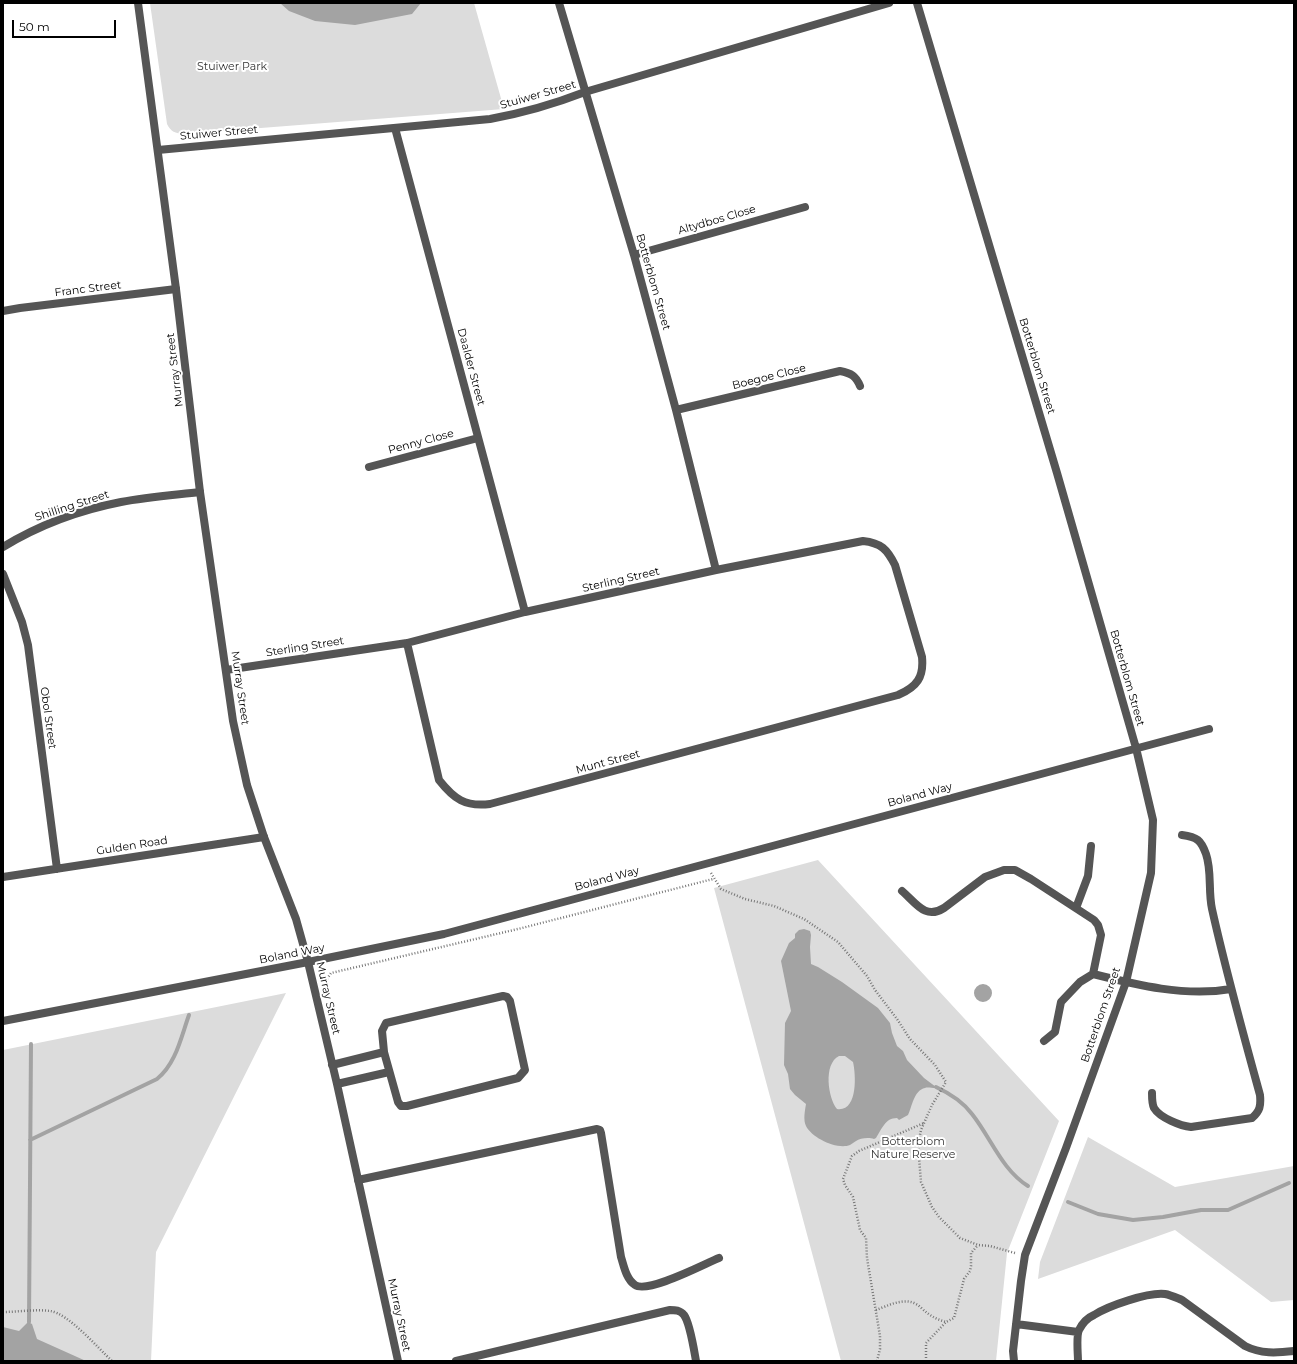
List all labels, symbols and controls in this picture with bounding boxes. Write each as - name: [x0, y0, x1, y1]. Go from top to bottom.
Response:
- scale bar: [14, 12, 118, 38]
- text: 50 m: [19, 19, 50, 34]
- park label: Stuiwer Park: [197, 60, 267, 74]
- street label: Stuiwer Street: [499, 78, 577, 112]
- street label: Stuiwer Street: [179, 123, 259, 143]
- street label: Altydbos Close: [677, 203, 757, 237]
- street label: Botterblom Street: [633, 232, 673, 332]
- street label: Franc Street: [54, 278, 122, 300]
- street label: Botterblom Street: [1016, 316, 1058, 416]
- street label: Daalder Street: [454, 327, 488, 407]
- street label: Murray Street: [164, 332, 186, 408]
- street label: Boegoe Close: [731, 361, 807, 393]
- street label: Penny Close: [387, 427, 455, 457]
- street label: Shilling Street: [33, 488, 111, 524]
- street label: Sterling Street: [581, 565, 661, 595]
- street label: Botterblom Street: [1107, 628, 1147, 728]
- street label: Sterling Street: [265, 634, 345, 660]
- street label: Murray Street: [228, 650, 252, 726]
- street label: Obol Street: [37, 686, 59, 750]
- street label: Munt Street: [574, 747, 642, 777]
- street label: Boland Way: [886, 780, 954, 810]
- street label: Gulden Road: [95, 834, 169, 858]
- street label: Boland Way: [573, 864, 641, 894]
- street label: Boland Way: [258, 941, 326, 967]
- street label: Murray Street: [313, 960, 343, 1036]
- street label: Botterblom Street: [1079, 966, 1123, 1064]
- park label: Botterblom Nature Reserve: [871, 1135, 955, 1161]
- street label: Murray Street: [385, 1277, 413, 1353]

